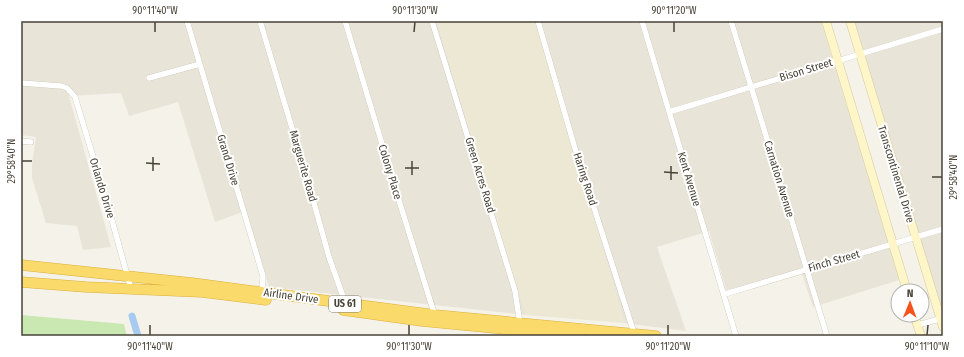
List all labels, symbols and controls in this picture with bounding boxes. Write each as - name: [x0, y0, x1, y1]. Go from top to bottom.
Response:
- text: 90°11'40"W: [132, 5, 178, 17]
- text: 90°11'30"W: [392, 5, 438, 17]
- text: 90°11'20"W: [651, 5, 697, 17]
- street label: Bison Street: [778, 56, 834, 84]
- street label: Transcontinental Drive: [875, 124, 917, 224]
- street label: Marguerite Road: [287, 129, 319, 203]
- street label: Grand Drive: [214, 133, 242, 187]
- street label: Green Acres Road: [462, 135, 498, 215]
- text: 29°58'40"N: [6, 139, 18, 183]
- street label: Carnation Avenue: [761, 139, 797, 219]
- street label: Colony Place: [375, 143, 405, 201]
- street label: Kent Avenue: [675, 150, 703, 208]
- street label: Haring Road: [570, 151, 600, 207]
- text: 29°58'40"N: [948, 155, 960, 199]
- street label: Orlando Drive: [87, 156, 117, 220]
- street label: Finch Street: [807, 247, 862, 275]
- north arrow: [890, 283, 930, 323]
- street label: Airline Drive: [263, 286, 319, 306]
- text: N: [907, 287, 914, 300]
- road number: US 61: [329, 296, 361, 312]
- text: 90°11'40"W: [127, 341, 173, 353]
- text: 90°11'30"W: [386, 341, 432, 353]
- text: 90°11'20"W: [645, 341, 691, 353]
- text: 90°11'10"W: [905, 341, 950, 353]

